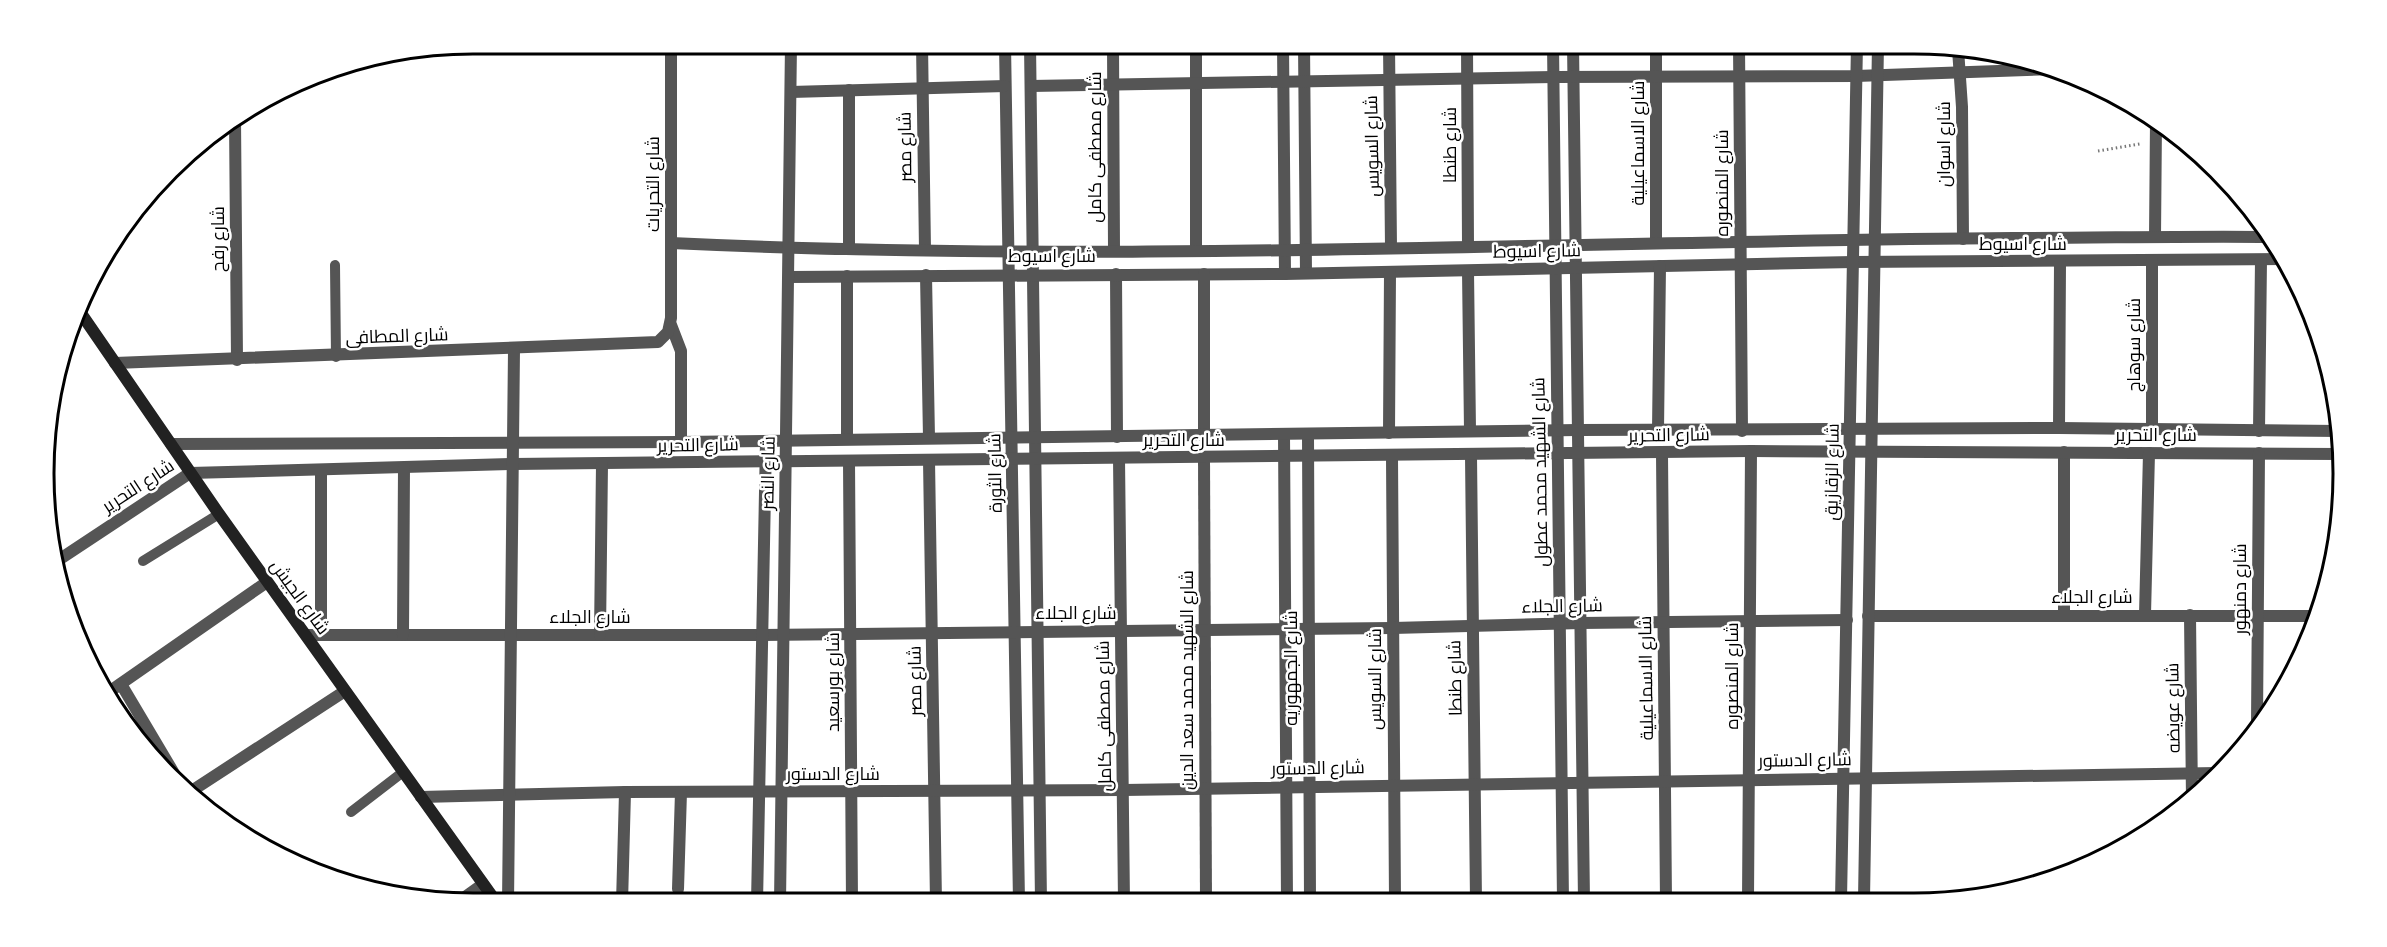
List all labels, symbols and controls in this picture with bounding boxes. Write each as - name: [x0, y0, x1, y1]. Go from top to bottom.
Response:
- street label: شارع مصطفى كامل: [1084, 71, 1107, 223]
- street label: شارع الاسماعيلية: [1627, 81, 1650, 205]
- street label: شارع السويس: [1360, 95, 1385, 197]
- street label: شارع اسوان: [1933, 101, 1956, 187]
- street label: شارع طنطا: [1439, 107, 1462, 183]
- street label: شارع مصر: [893, 112, 918, 183]
- street label: شارع المنصوره: [1711, 129, 1734, 237]
- street label: شارع التحريات: [642, 136, 665, 232]
- street label: شارع رفح: [207, 206, 230, 272]
- street label: شارع اسيوط: [1979, 233, 2067, 256]
- street label: شارع اسيوط: [1493, 239, 1581, 264]
- street label: شارع اسيوط: [1008, 245, 1096, 268]
- street label: شارع سوهاج: [2123, 298, 2146, 392]
- street label: شارع المطافى: [345, 323, 449, 350]
- street label: شارع الشهيد محمد عطول: [1527, 377, 1554, 567]
- street label: شارع التحرير: [1627, 423, 1710, 448]
- street label: شارع الزقازيق: [1820, 423, 1845, 521]
- street label: شارع التحرير: [2114, 424, 2197, 447]
- street label: شارع التحرير: [1142, 429, 1225, 452]
- street label: شارع التحرير: [656, 433, 739, 458]
- street label: شارع الثورة: [983, 433, 1008, 513]
- street label: شارع النصر: [756, 436, 781, 511]
- street label: شارع التحرير: [97, 454, 179, 519]
- street label: شارع دمنهور: [2229, 543, 2252, 636]
- street label: شارع الجيش: [265, 555, 335, 639]
- street label: شارع الشهيد محمد سعد الدين: [1176, 570, 1199, 790]
- street label: شارع الجلاء: [2051, 586, 2133, 609]
- street label: شارع الجلاء: [1521, 594, 1603, 619]
- street label: شارع الجلاء: [1035, 602, 1117, 625]
- street label: شارع الجلاء: [549, 606, 631, 629]
- street label: شارع الجمهوريه: [1280, 610, 1303, 726]
- street label: شارع الاسماعيلية: [1634, 615, 1659, 741]
- street label: شارع المنصوره: [1721, 622, 1744, 730]
- street label: شارع السويس: [1364, 628, 1387, 730]
- street label: شارع بورسعيد: [822, 632, 845, 732]
- street label: شارع مصطفى كامل: [1092, 640, 1117, 792]
- street label: شارع طنطا: [1443, 640, 1468, 716]
- street label: شارع مصر: [903, 646, 928, 717]
- street label: شارع عويضه: [2161, 663, 2186, 753]
- street label: شارع الدستور: [1757, 748, 1852, 773]
- street label: شارع الدستور: [1270, 756, 1365, 781]
- street label: شارع الدستور: [785, 763, 880, 786]

